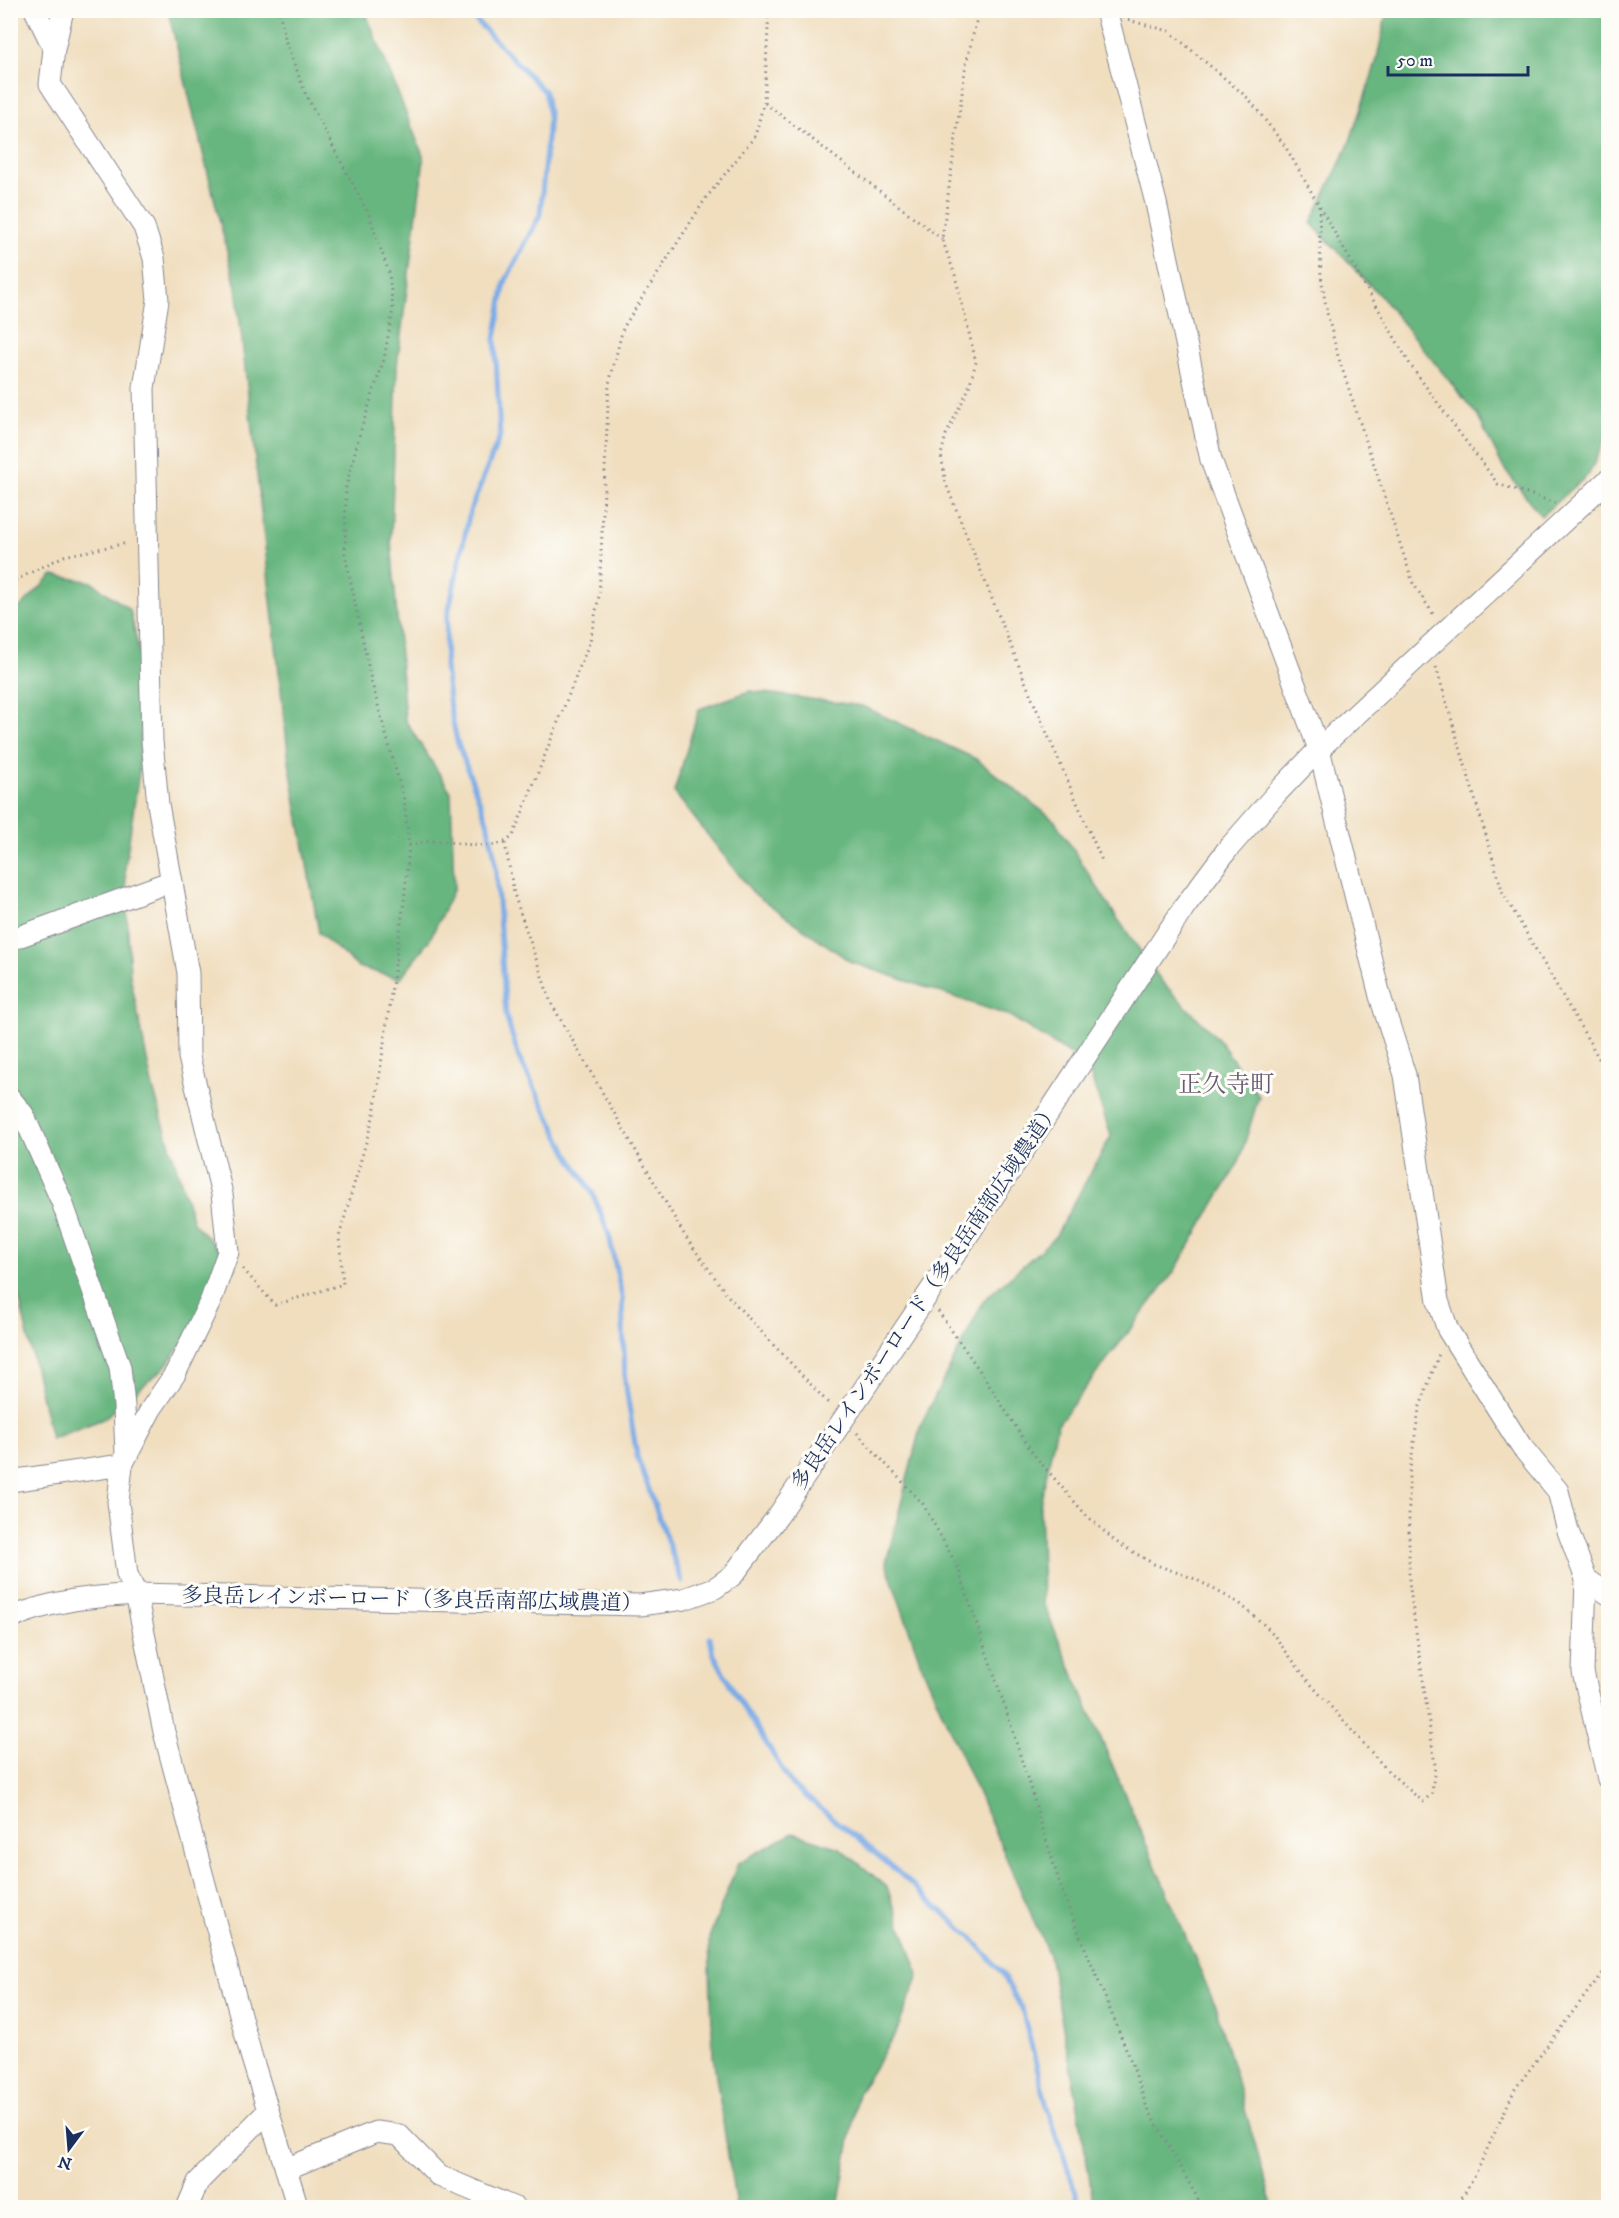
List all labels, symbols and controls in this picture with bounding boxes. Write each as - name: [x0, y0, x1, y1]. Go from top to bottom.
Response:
- scale bar: [1388, 39, 1528, 77]
- text: 50 m: [1397, 50, 1433, 72]
- district label: 正久寺町: [1178, 1070, 1274, 1100]
- street label: 多良岳レインボーロード（多良岳南部広域農道）: [786, 1098, 1065, 1495]
- street label: 多良岳レインボーロード（多良岳南部広域農道）: [181, 1583, 643, 1617]
- north arrow: [39, 2119, 99, 2179]
- text: N: [56, 2151, 74, 2174]

